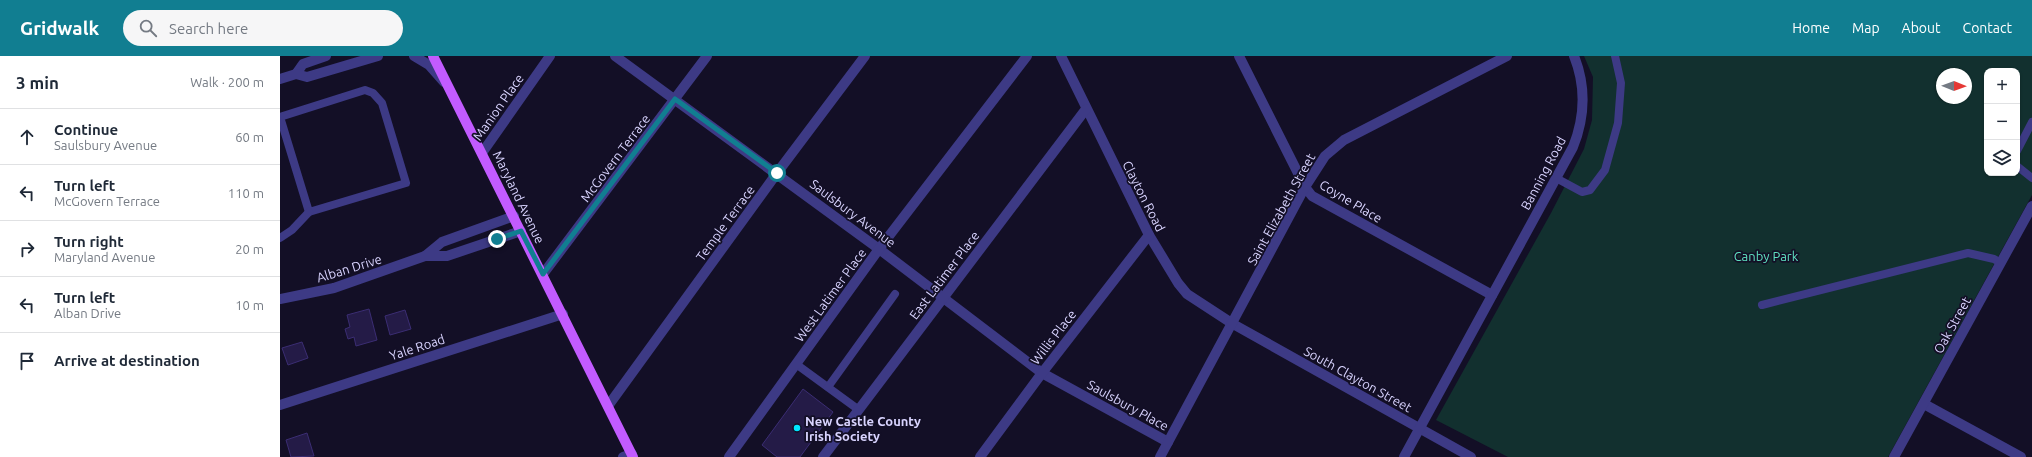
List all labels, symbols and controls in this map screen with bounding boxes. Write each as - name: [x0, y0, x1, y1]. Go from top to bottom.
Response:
- search box: [123, 10, 403, 46]
- text: Gridwalk: [20, 17, 99, 39]
- icon: search: [137, 17, 159, 39]
- text: Search here: [169, 20, 248, 37]
- text: Home: [1792, 20, 1830, 36]
- text: Map: [1852, 20, 1880, 36]
- text: About: [1902, 20, 1941, 36]
- text: Contact: [1963, 20, 2012, 36]
- north arrow: [1936, 68, 1972, 104]
- map controls: [1984, 68, 2020, 176]
- button: +: [1984, 68, 2020, 104]
- street label: Manion Place: [470, 71, 526, 143]
- text: 3 min: [16, 73, 59, 92]
- text: Walk · 200 m: [190, 75, 264, 89]
- button: −: [1984, 104, 2020, 140]
- street label: McGovern Terrace: [578, 112, 652, 204]
- text: Continue: [54, 121, 118, 138]
- icon: ahead: [16, 126, 38, 148]
- text: 60 m: [235, 130, 264, 144]
- street label: Banning Road: [1518, 134, 1568, 212]
- text: Saulsbury Avenue: [54, 138, 157, 152]
- button: layers: [1984, 140, 2020, 176]
- street label: Maryland Avenue: [490, 148, 548, 246]
- street label: Saint Elizabeth Street: [1245, 151, 1317, 267]
- street label: Clayton Road: [1120, 158, 1168, 234]
- route start: [768, 164, 786, 182]
- street label: Saulsbury Avenue: [808, 176, 898, 250]
- text: Turn left: [54, 177, 115, 194]
- street label: Coyne Place: [1317, 177, 1385, 225]
- icon: left: [16, 182, 38, 204]
- street label: Temple Terrace: [693, 183, 757, 263]
- text: 110 m: [228, 186, 264, 200]
- text: McGovern Terrace: [54, 194, 160, 208]
- street label: East Latimer Place: [906, 228, 982, 322]
- route end: [488, 230, 506, 248]
- text: Turn right: [54, 233, 124, 250]
- icon: right: [16, 238, 38, 260]
- text: 20 m: [235, 242, 264, 256]
- street label: West Latimer Place: [792, 246, 868, 344]
- park label: Canby Park: [1734, 249, 1799, 263]
- text: Maryland Avenue: [54, 250, 155, 264]
- street label: Alban Drive: [315, 251, 383, 285]
- text: Turn left: [54, 289, 115, 306]
- icon: left: [16, 294, 38, 316]
- street label: Oak Street: [1931, 294, 1973, 356]
- text: 10 m: [235, 298, 264, 312]
- text: Alban Drive: [54, 306, 121, 320]
- street label: Willis Place: [1027, 307, 1079, 367]
- street label: Yale Road: [388, 331, 446, 363]
- street label: South Clayton Street: [1302, 344, 1414, 414]
- icon: arrive: [16, 350, 38, 372]
- text: Arrive at destination: [54, 352, 200, 369]
- street label: Saulsbury Place: [1085, 377, 1171, 433]
- place label: New Castle County Irish Society: [805, 414, 921, 443]
- marker: New Castle County Irish Society: [792, 423, 802, 433]

